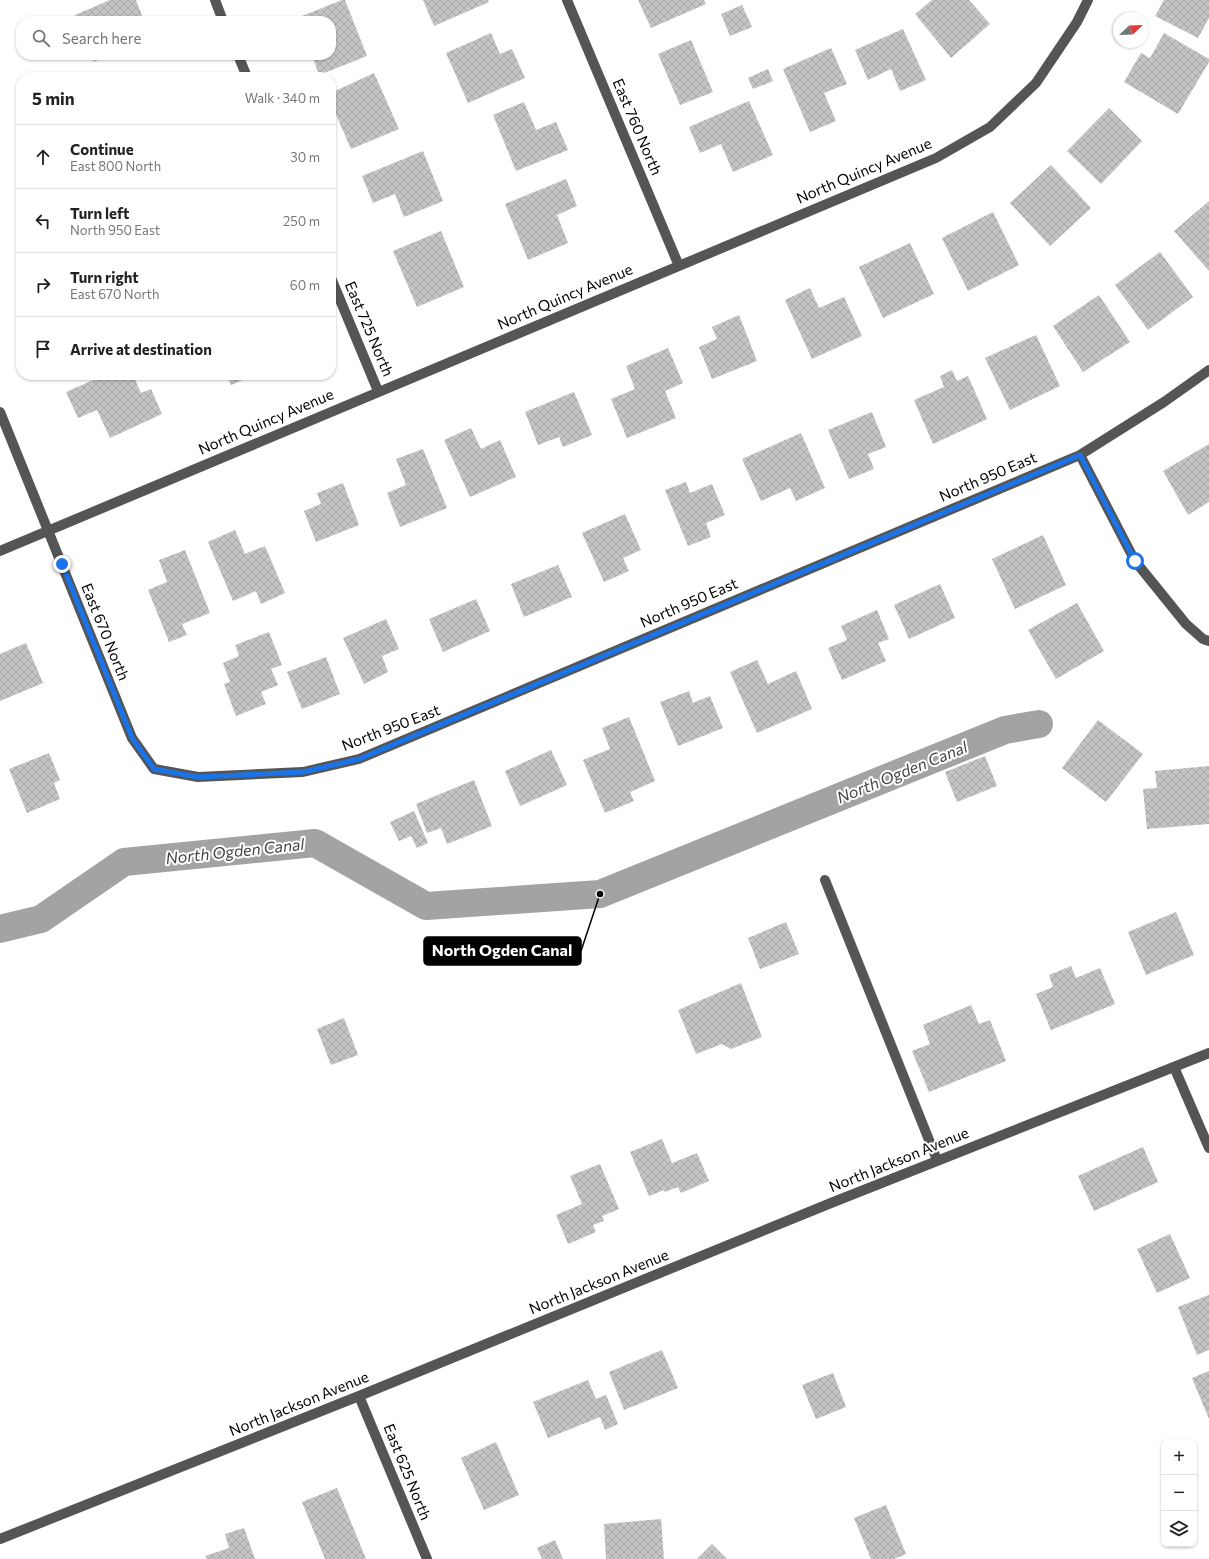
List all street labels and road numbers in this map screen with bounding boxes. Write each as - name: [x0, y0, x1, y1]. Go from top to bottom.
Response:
- street label: East 760 North: [609, 76, 666, 178]
- street label: North Quincy Avenue: [793, 133, 934, 207]
- street label: North Quincy Avenue: [494, 259, 635, 333]
- street label: East 725 North: [342, 278, 398, 379]
- street label: North Quincy Avenue: [195, 384, 336, 458]
- street label: North 950 East: [936, 447, 1039, 505]
- street label: North 950 East: [637, 573, 740, 631]
- street label: East 670 North: [78, 580, 134, 683]
- street label: North 950 East: [339, 700, 442, 754]
- street label: North Jackson Avenue: [826, 1123, 971, 1195]
- street label: North Jackson Avenue: [526, 1245, 671, 1317]
- street label: North Jackson Avenue: [226, 1367, 371, 1439]
- street label: East 625 North: [380, 1421, 435, 1522]

